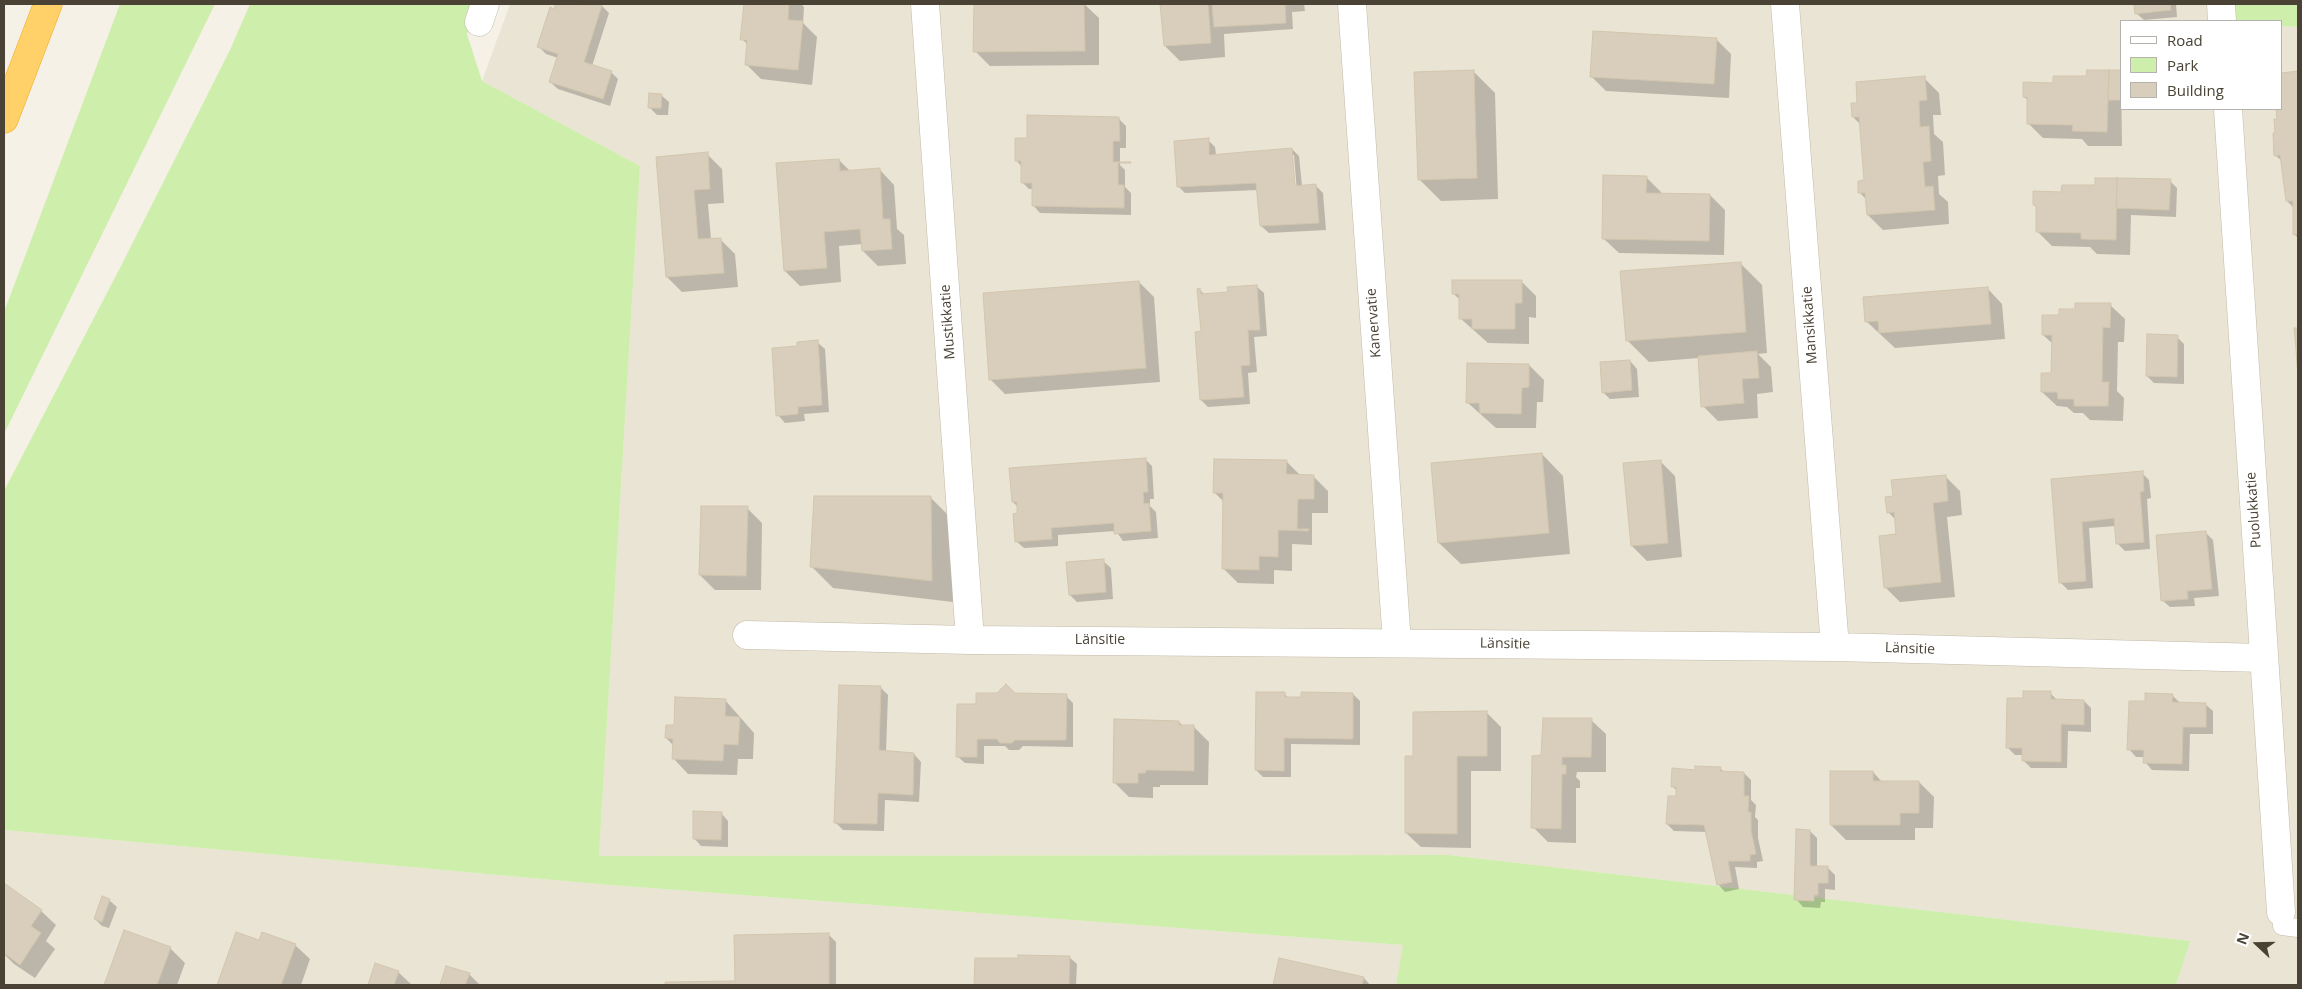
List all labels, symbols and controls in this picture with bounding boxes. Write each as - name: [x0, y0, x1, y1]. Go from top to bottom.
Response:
- legend: [2120, 20, 2282, 110]
- text: Road: [2167, 30, 2203, 50]
- text: Park: [2167, 55, 2198, 75]
- text: Building: [2167, 80, 2224, 100]
- street label: Mustikkatie: [937, 284, 959, 360]
- street label: Mansikkatie: [1799, 285, 1821, 365]
- street label: Kanervatie: [1363, 288, 1385, 358]
- street label: Puolukkatie: [2243, 471, 2265, 549]
- street label: Länsitie: [1075, 632, 1125, 648]
- street label: Länsitie: [1480, 635, 1530, 653]
- street label: Länsitie: [1885, 640, 1935, 658]
- north arrow: [2232, 919, 2282, 969]
- text: N: [2232, 930, 2253, 947]

